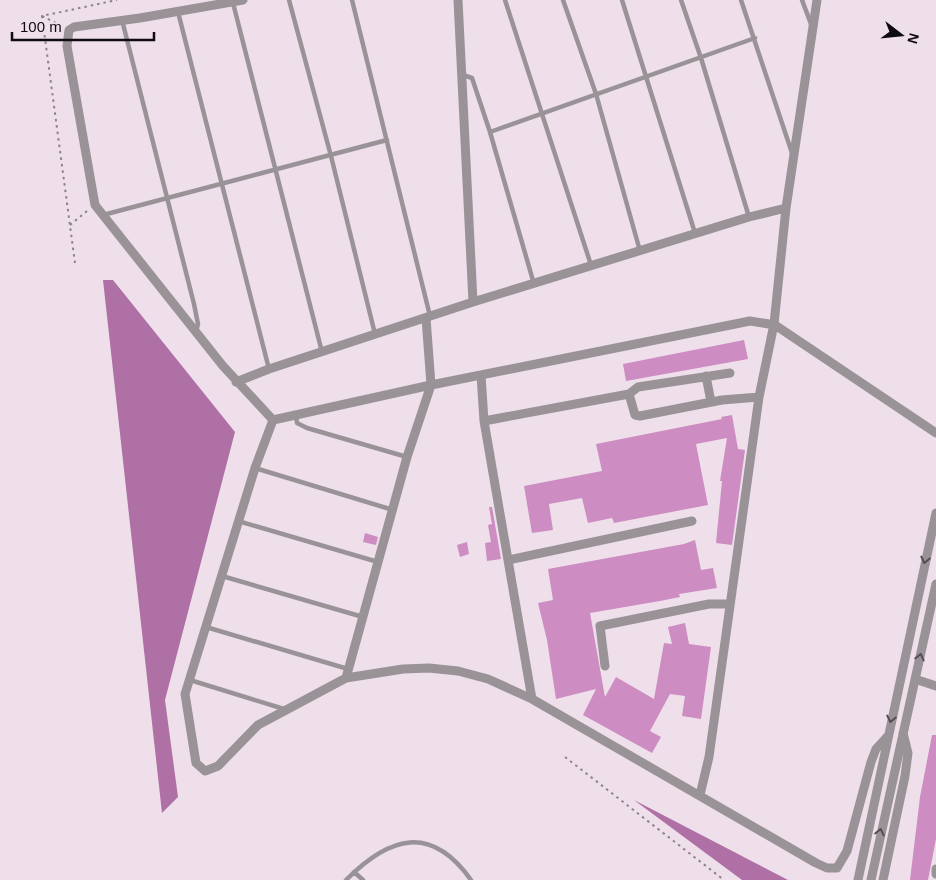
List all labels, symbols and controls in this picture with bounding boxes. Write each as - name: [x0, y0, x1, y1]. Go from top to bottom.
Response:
- scale bar: [12, 10, 155, 42]
- north arrow: [876, 10, 926, 60]
- text: 100 m: [20, 18, 62, 35]
- text: N: [904, 32, 923, 46]
- one-way arrow: [921, 556, 931, 565]
- one-way arrow: [914, 652, 925, 661]
- one-way arrow: [886, 715, 897, 724]
- one-way arrow: [875, 828, 885, 837]

